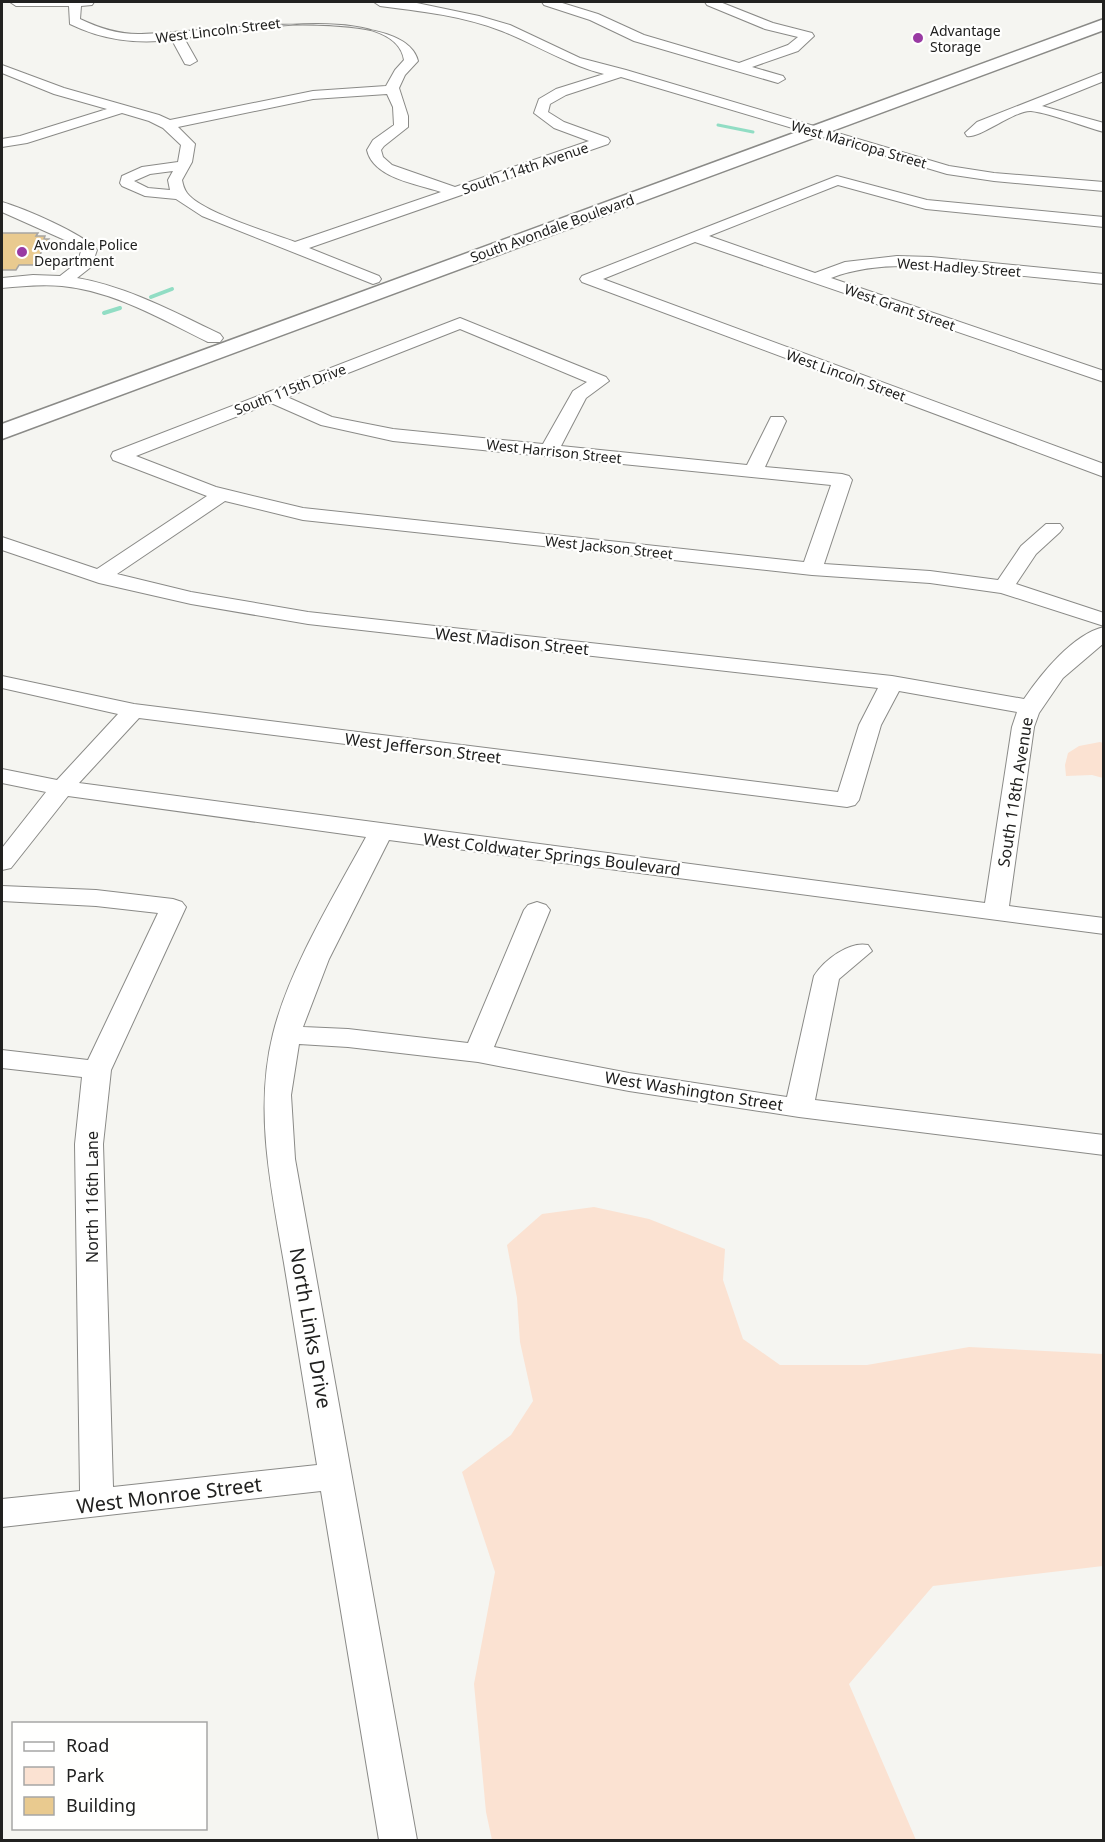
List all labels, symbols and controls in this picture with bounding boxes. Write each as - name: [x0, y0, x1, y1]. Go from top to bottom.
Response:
- street label: West Lincoln Street: [154, 13, 282, 47]
- place label: Advantage Storage: [930, 21, 1001, 56]
- marker: Advantage Storage: [911, 31, 925, 45]
- street label: West Maricopa Street: [789, 116, 929, 172]
- street label: South 114th Avenue: [459, 137, 591, 199]
- street label: South Avondale Boulevard: [467, 189, 637, 267]
- place label: Avondale Police Department: [34, 235, 138, 270]
- marker: Avondale Police Department: [15, 245, 29, 259]
- street label: West Hadley Street: [896, 253, 1022, 281]
- street label: West Grant Street: [842, 279, 958, 335]
- street label: West Lincoln Street: [784, 345, 908, 405]
- street label: South 115th Drive: [231, 359, 349, 419]
- street label: West Harrison Street: [485, 434, 623, 468]
- street label: West Jackson Street: [544, 531, 674, 563]
- street label: West Madison Street: [434, 622, 590, 660]
- street label: South 118th Avenue: [992, 715, 1038, 869]
- street label: West Jefferson Street: [344, 727, 503, 769]
- street label: West Coldwater Springs Boulevard: [422, 827, 682, 881]
- street label: West Washington Street: [603, 1066, 785, 1116]
- street label: North 116th Lane: [81, 1131, 103, 1263]
- street label: North Links Drive: [284, 1245, 338, 1411]
- street label: West Monroe Street: [75, 1470, 263, 1520]
- legend: [12, 1722, 207, 1830]
- text: Road: [66, 1733, 109, 1757]
- text: Park: [66, 1763, 104, 1787]
- text: Building: [66, 1793, 136, 1817]

